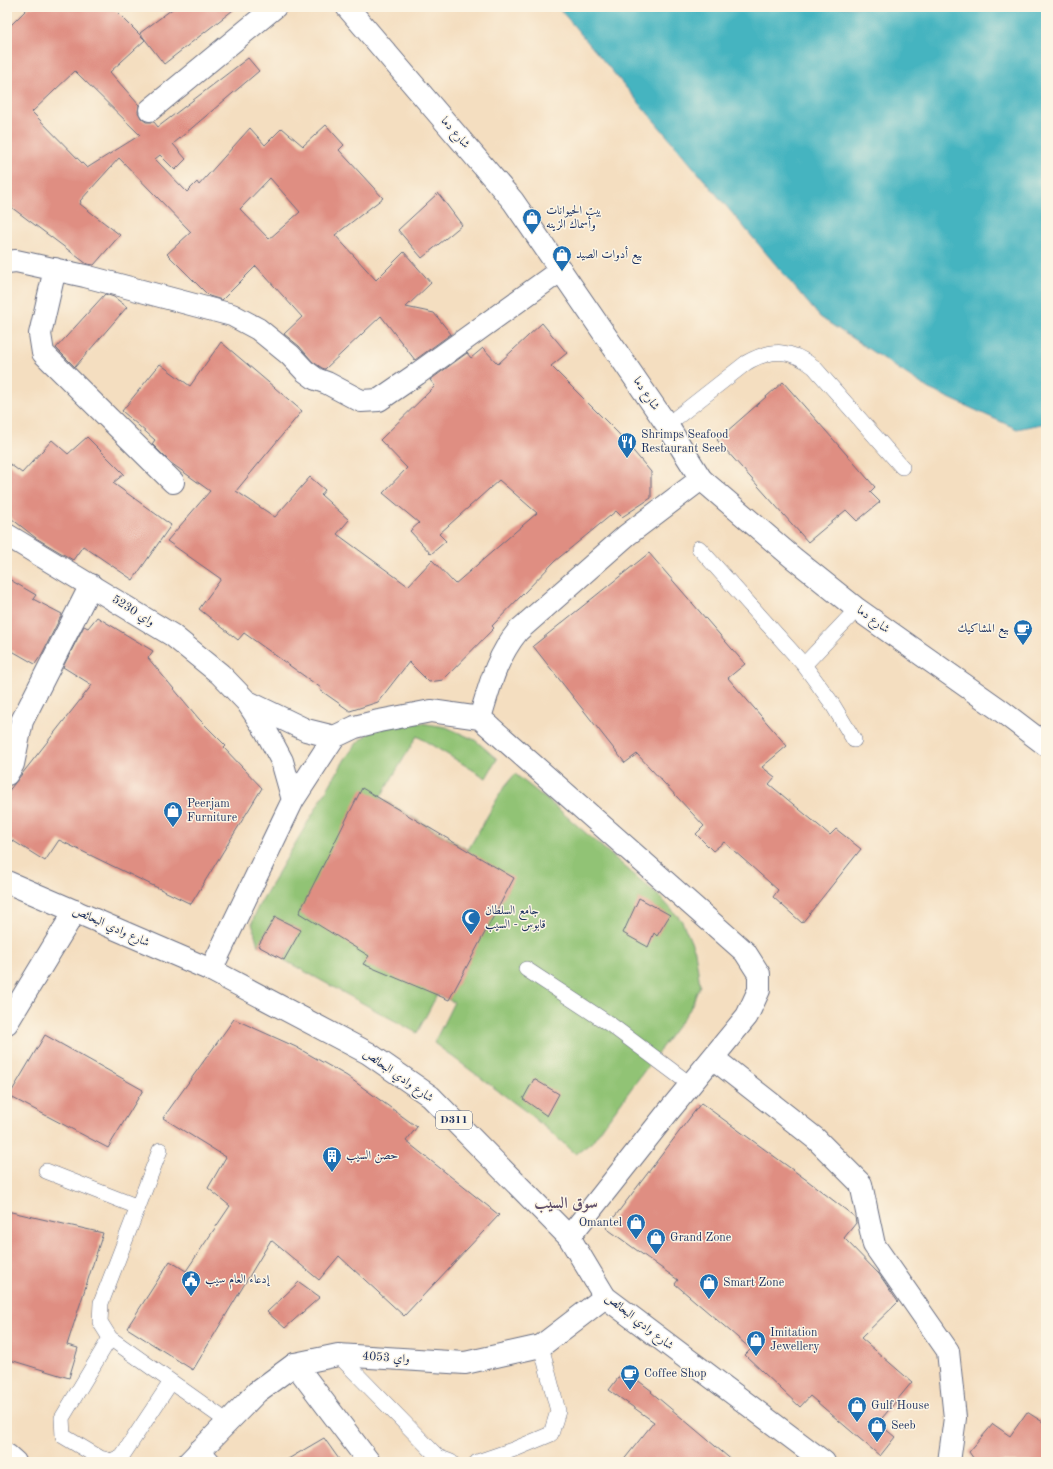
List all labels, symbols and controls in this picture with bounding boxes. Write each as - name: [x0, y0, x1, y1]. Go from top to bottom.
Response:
- street label: شارع دما: [435, 115, 472, 154]
- place label: بيت الحيوانات وأسماك الزينه: [546, 205, 602, 232]
- shop icon: بيت الحيوانات وأسماك الزينه: [521, 207, 543, 235]
- shop icon: بيع أدوات الصيد: [551, 244, 573, 272]
- place label: بيع أدوات الصيد: [576, 246, 642, 265]
- street label: شارع دما: [627, 375, 661, 415]
- place label: Shrimps Seafood Restaurant Seeb: [641, 429, 728, 455]
- restaurant icon: Shrimps Seafood Restaurant Seeb: [616, 431, 638, 459]
- street label: واي 5230: [108, 592, 157, 631]
- street label: شارع دما: [852, 604, 892, 639]
- cafe icon: بيع المشاكيك: [1012, 618, 1034, 646]
- place label: بيع المشاكيك: [958, 622, 1009, 639]
- place label: Peerjam Furniture: [187, 798, 238, 824]
- shop icon: Peerjam Furniture: [162, 800, 184, 828]
- street label: شارع وادي البحائص: [69, 905, 151, 953]
- place label: جامع السلطان قابوس - السيب: [485, 905, 546, 932]
- mosque icon: جامع السلطان قابوس - السيب: [460, 907, 482, 935]
- street label: شارع وادي البحائص: [358, 1047, 435, 1108]
- road number: D311: [436, 1111, 472, 1129]
- building icon: حصن السيب: [321, 1145, 343, 1173]
- place label: حصن السيب: [346, 1150, 398, 1164]
- district label: سوق السيب: [534, 1195, 598, 1213]
- shop icon: Omantel: [625, 1212, 647, 1240]
- place label: Omantel: [579, 1217, 622, 1229]
- shop icon: Grand Zone: [645, 1227, 667, 1255]
- place label: Grand Zone: [670, 1232, 732, 1244]
- public building icon: إدعاء العام سيب: [180, 1269, 202, 1297]
- shop icon: Smart Zone: [698, 1272, 720, 1300]
- place label: إدعاء العام سيب: [205, 1274, 271, 1290]
- place label: Smart Zone: [723, 1277, 785, 1289]
- street label: شارع وادي البحائص: [600, 1292, 675, 1355]
- place label: Imitation Jewellery: [770, 1327, 820, 1353]
- shop icon: Imitation Jewellery: [745, 1329, 767, 1357]
- street label: واي 4053: [362, 1349, 411, 1369]
- cafe icon: Coffee Shop: [619, 1363, 641, 1391]
- place label: Coffee Shop: [644, 1368, 706, 1380]
- shop icon: Gulf House: [846, 1395, 868, 1423]
- place label: Gulf House: [871, 1400, 930, 1412]
- shop icon: Seeb: [866, 1415, 888, 1443]
- place label: Seeb: [891, 1420, 916, 1432]

